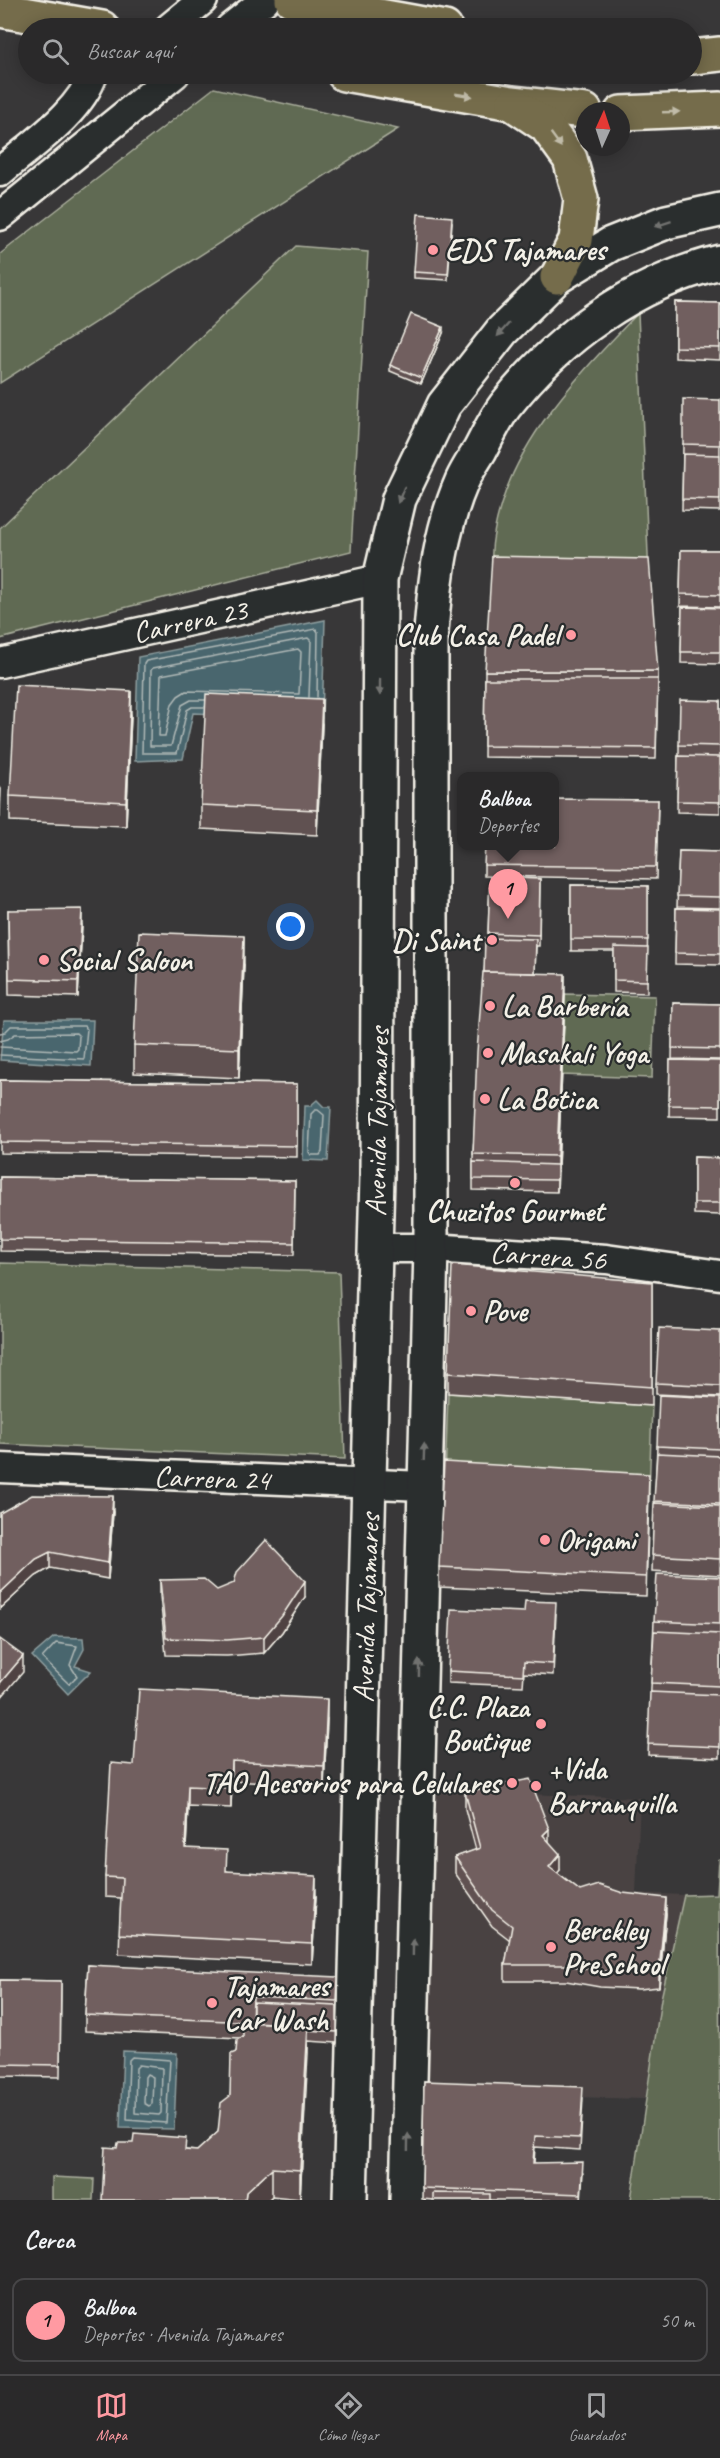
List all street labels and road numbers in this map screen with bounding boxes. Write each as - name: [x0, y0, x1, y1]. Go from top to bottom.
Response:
- street label: Carrera 23: [129, 590, 253, 652]
- street label: Avenida Tajamares: [356, 1025, 398, 1217]
- street label: Carrera 56: [489, 1233, 609, 1279]
- street label: Carrera 24: [153, 1457, 273, 1499]
- street label: Avenida Tajamares: [344, 1510, 388, 1703]

